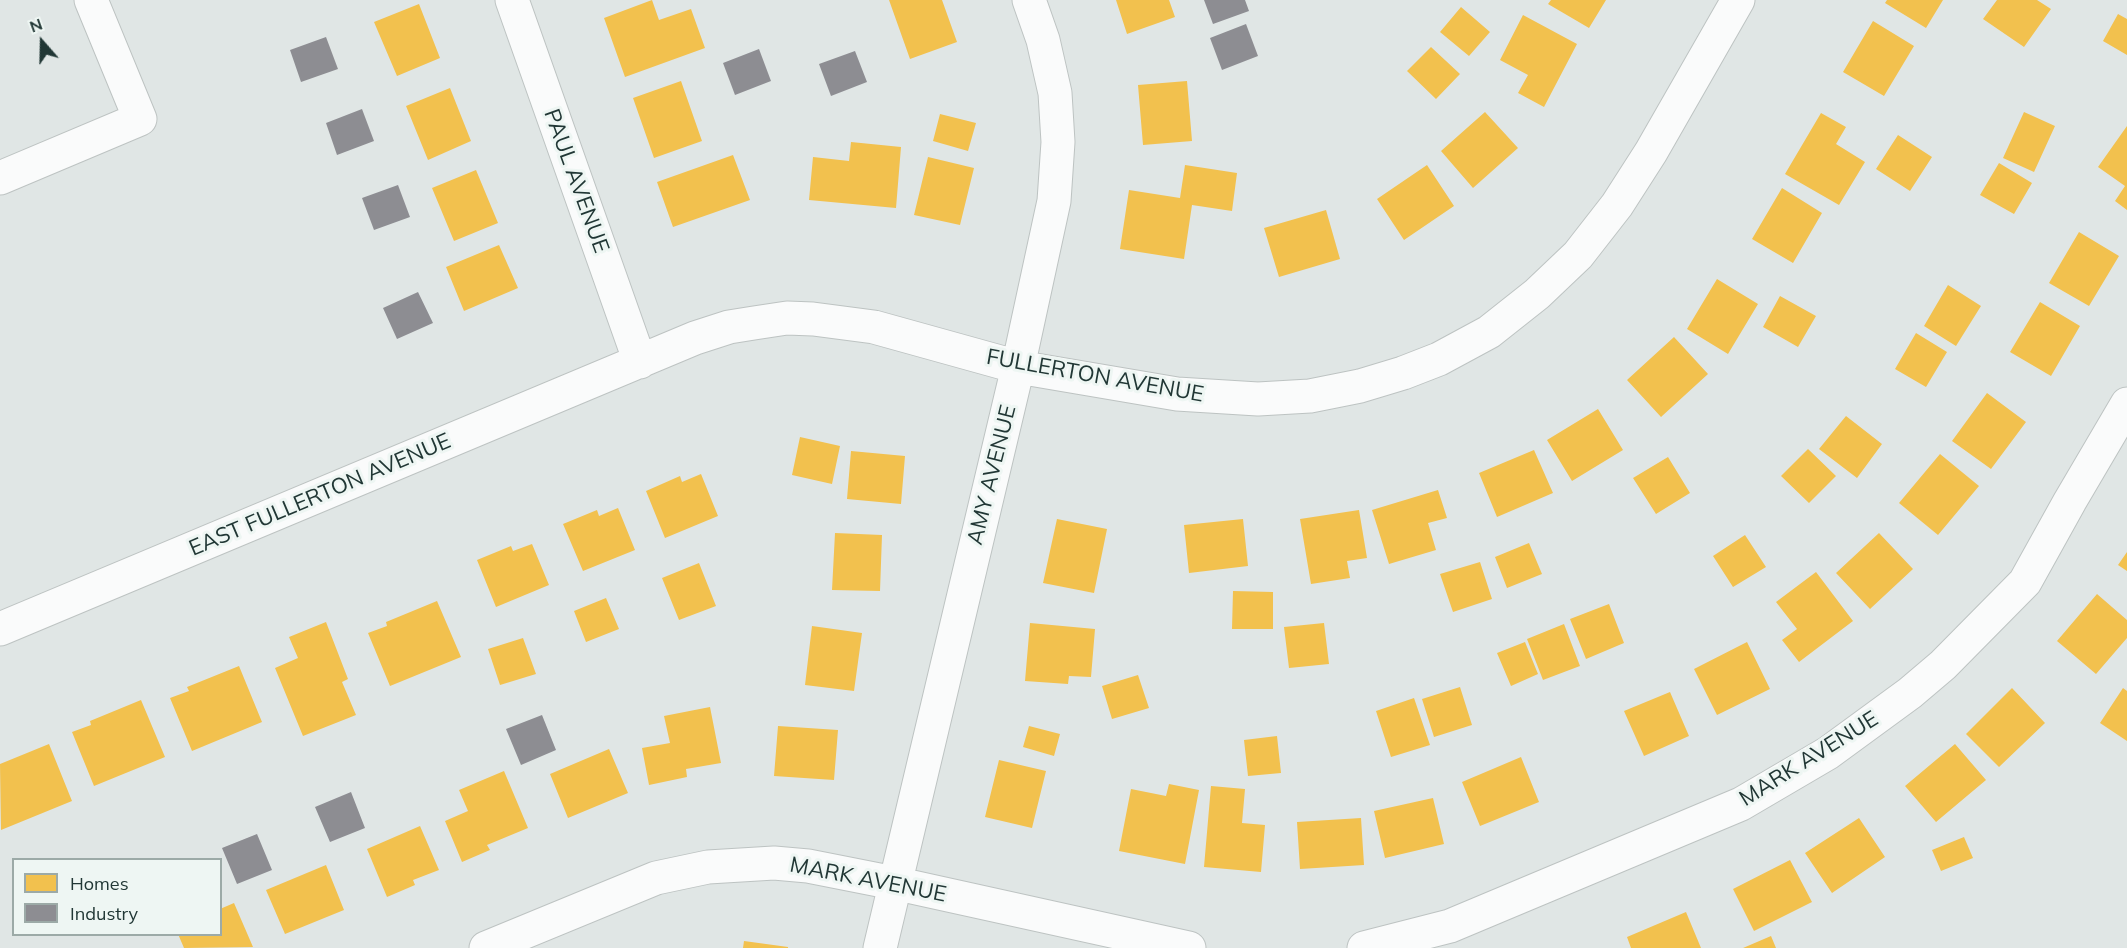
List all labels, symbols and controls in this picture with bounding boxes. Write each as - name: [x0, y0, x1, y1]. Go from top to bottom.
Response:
- north arrow: [12, 12, 72, 72]
- text: N: [27, 14, 45, 37]
- street label: PAUL AVENUE: [538, 105, 614, 257]
- street label: FULLERTON AVENUE: [984, 344, 1206, 408]
- street label: AMY AVENUE: [962, 403, 1022, 547]
- street label: EAST FULLERTON AVENUE: [185, 428, 455, 562]
- street label: MARK AVENUE: [1735, 706, 1883, 812]
- street label: MARK AVENUE: [788, 852, 948, 908]
- legend: [12, 858, 222, 936]
- text: Homes: [70, 872, 129, 895]
- text: Industry: [70, 902, 138, 925]

